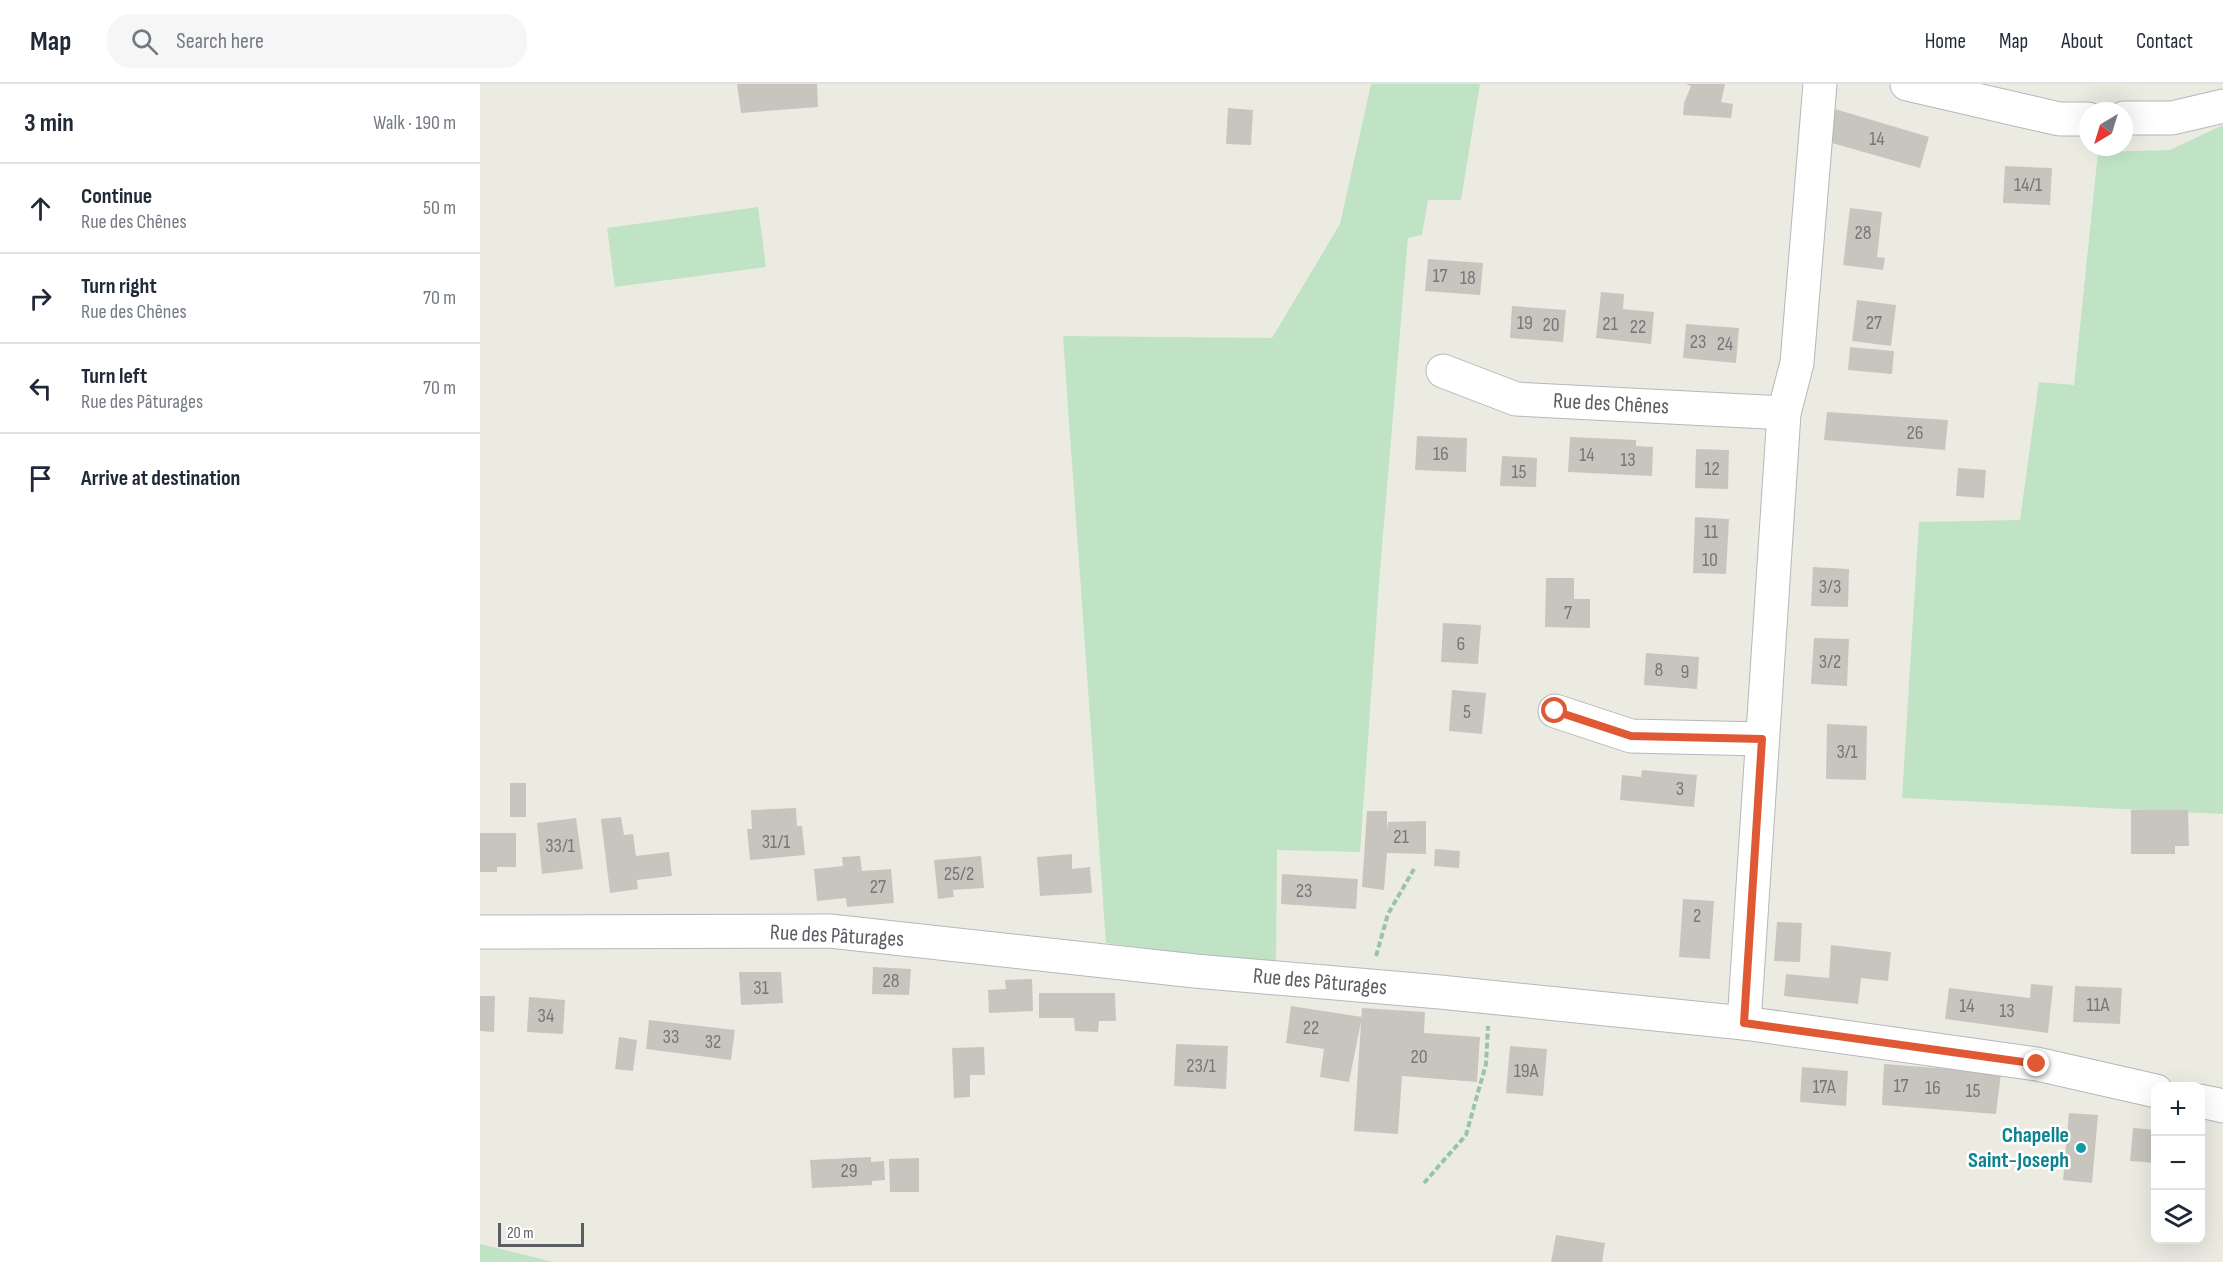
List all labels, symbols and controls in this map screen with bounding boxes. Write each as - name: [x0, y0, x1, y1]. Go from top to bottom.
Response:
- search box: [107, 14, 527, 68]
- text: Map: [30, 25, 71, 58]
- icon: search: [128, 25, 161, 58]
- text: Search here: [176, 28, 264, 55]
- text: Home: [1925, 29, 1966, 54]
- text: Map: [1999, 29, 2028, 54]
- text: About: [2061, 29, 2103, 54]
- text: Contact: [2136, 29, 2193, 54]
- north arrow: [2079, 102, 2133, 156]
- text: 3 min: [24, 108, 74, 139]
- text: Walk · 190 m: [373, 111, 456, 135]
- house number: 14: [1869, 127, 1885, 151]
- house number: 14/1: [2014, 173, 2042, 197]
- text: Continue: [81, 183, 152, 210]
- icon: ahead: [24, 192, 57, 225]
- text: 50 m: [423, 196, 456, 220]
- text: Rue des Chênes: [81, 210, 187, 234]
- house number: 28: [1855, 221, 1872, 245]
- house number: 17: [1433, 264, 1447, 288]
- house number: 18: [1460, 266, 1476, 290]
- text: Turn right: [81, 273, 157, 300]
- icon: right: [24, 282, 57, 315]
- text: 70 m: [423, 286, 456, 310]
- text: Rue des Chênes: [81, 300, 187, 324]
- house number: 19: [1517, 311, 1533, 335]
- house number: 27: [1866, 311, 1882, 335]
- house number: 21: [1602, 312, 1618, 336]
- house number: 20: [1542, 313, 1560, 337]
- house number: 22: [1630, 315, 1646, 339]
- house number: 23: [1690, 330, 1706, 354]
- house number: 24: [1717, 332, 1733, 356]
- text: Turn left: [81, 363, 147, 390]
- icon: left: [24, 372, 57, 405]
- text: 70 m: [423, 376, 456, 400]
- street label: Rue des Chênes: [1552, 387, 1670, 421]
- text: Rue des Pâturages: [81, 390, 203, 414]
- house number: 26: [1907, 421, 1924, 445]
- house number: 16: [1433, 442, 1449, 466]
- house number: 14: [1579, 443, 1595, 467]
- house number: 13: [1620, 448, 1636, 472]
- house number: 12: [1704, 457, 1720, 481]
- house number: 15: [1511, 460, 1527, 484]
- icon: arrive: [24, 462, 57, 495]
- text: Arrive at destination: [81, 465, 240, 492]
- house number: 11: [1704, 520, 1718, 544]
- house number: 10: [1702, 548, 1718, 572]
- house number: 3/3: [1819, 575, 1841, 599]
- house number: 7: [1564, 601, 1572, 625]
- house number: 6: [1457, 632, 1465, 656]
- house number: 3/2: [1819, 650, 1841, 674]
- house number: 8: [1655, 658, 1663, 682]
- house number: 9: [1681, 660, 1689, 684]
- route start: [1541, 697, 1567, 723]
- house number: 5: [1463, 700, 1471, 724]
- house number: 3/1: [1836, 740, 1858, 764]
- house number: 3: [1676, 777, 1684, 801]
- house number: 21: [1393, 825, 1409, 849]
- house number: 31/1: [762, 830, 790, 854]
- house number: 33/1: [545, 834, 575, 858]
- house number: 25/2: [944, 862, 974, 886]
- house number: 27: [870, 875, 886, 899]
- house number: 23: [1296, 879, 1312, 903]
- house number: 2: [1693, 904, 1701, 928]
- street label: Rue des Pâturages: [769, 919, 905, 953]
- street label: Rue des Pâturages: [1252, 963, 1388, 1001]
- house number: 28: [883, 969, 900, 993]
- house number: 31: [753, 976, 769, 1000]
- house number: 11A: [2087, 993, 2110, 1017]
- house number: 14: [1959, 994, 1975, 1018]
- house number: 13: [1999, 999, 2015, 1023]
- house number: 34: [538, 1004, 554, 1028]
- house number: 22: [1303, 1016, 1319, 1040]
- house number: 33: [663, 1025, 679, 1049]
- house number: 32: [705, 1030, 721, 1054]
- house number: 20: [1410, 1045, 1428, 1069]
- route end: [2023, 1050, 2049, 1076]
- house number: 23/1: [1186, 1054, 1216, 1078]
- house number: 19A: [1514, 1059, 1539, 1083]
- house number: 17: [1894, 1074, 1908, 1098]
- house number: 17A: [1812, 1075, 1836, 1099]
- house number: 16: [1925, 1076, 1941, 1100]
- house number: 15: [1965, 1079, 1981, 1103]
- map controls: [2151, 1082, 2205, 1244]
- button: +: [2151, 1082, 2205, 1136]
- place label: Chapelle Saint-Joseph: [1968, 1122, 2069, 1174]
- button: −: [2151, 1136, 2205, 1190]
- marker: Chapelle Saint-Joseph: [2074, 1141, 2088, 1155]
- house number: 29: [840, 1159, 858, 1183]
- button: layers: [2151, 1190, 2205, 1244]
- scale bar: [498, 1220, 584, 1248]
- text: 20 m: [507, 1224, 534, 1243]

